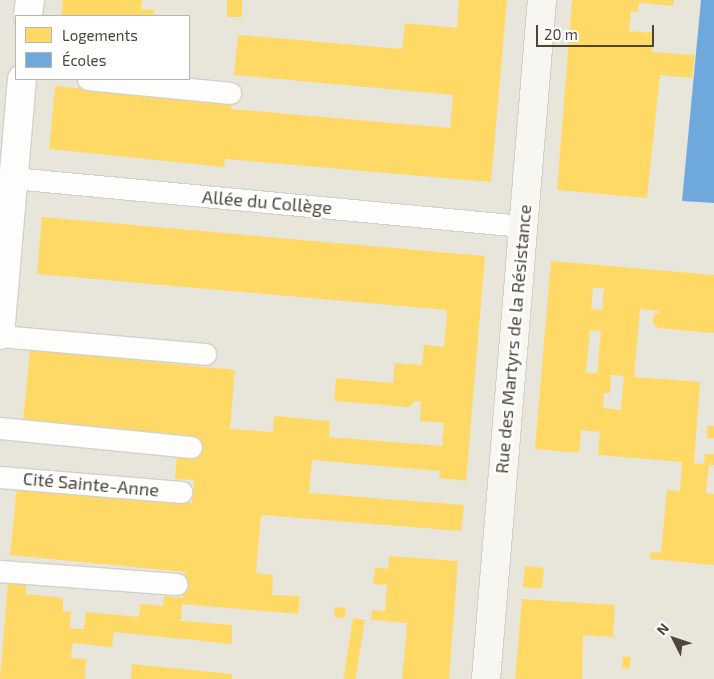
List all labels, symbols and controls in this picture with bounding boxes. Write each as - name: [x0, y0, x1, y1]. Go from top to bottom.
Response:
- legend: [15, 15, 190, 80]
- scale bar: [539, 15, 656, 47]
- text: 20 m: [544, 25, 578, 43]
- text: Logements: [62, 26, 138, 44]
- text: Écoles: [62, 51, 106, 69]
- street label: Allée du Collège: [201, 186, 333, 218]
- street label: Rue des Martyrs de la Résistance: [490, 204, 536, 474]
- street label: Cité Sainte-Anne: [22, 467, 160, 501]
- north arrow: [649, 614, 699, 664]
- text: N: [653, 619, 672, 638]

